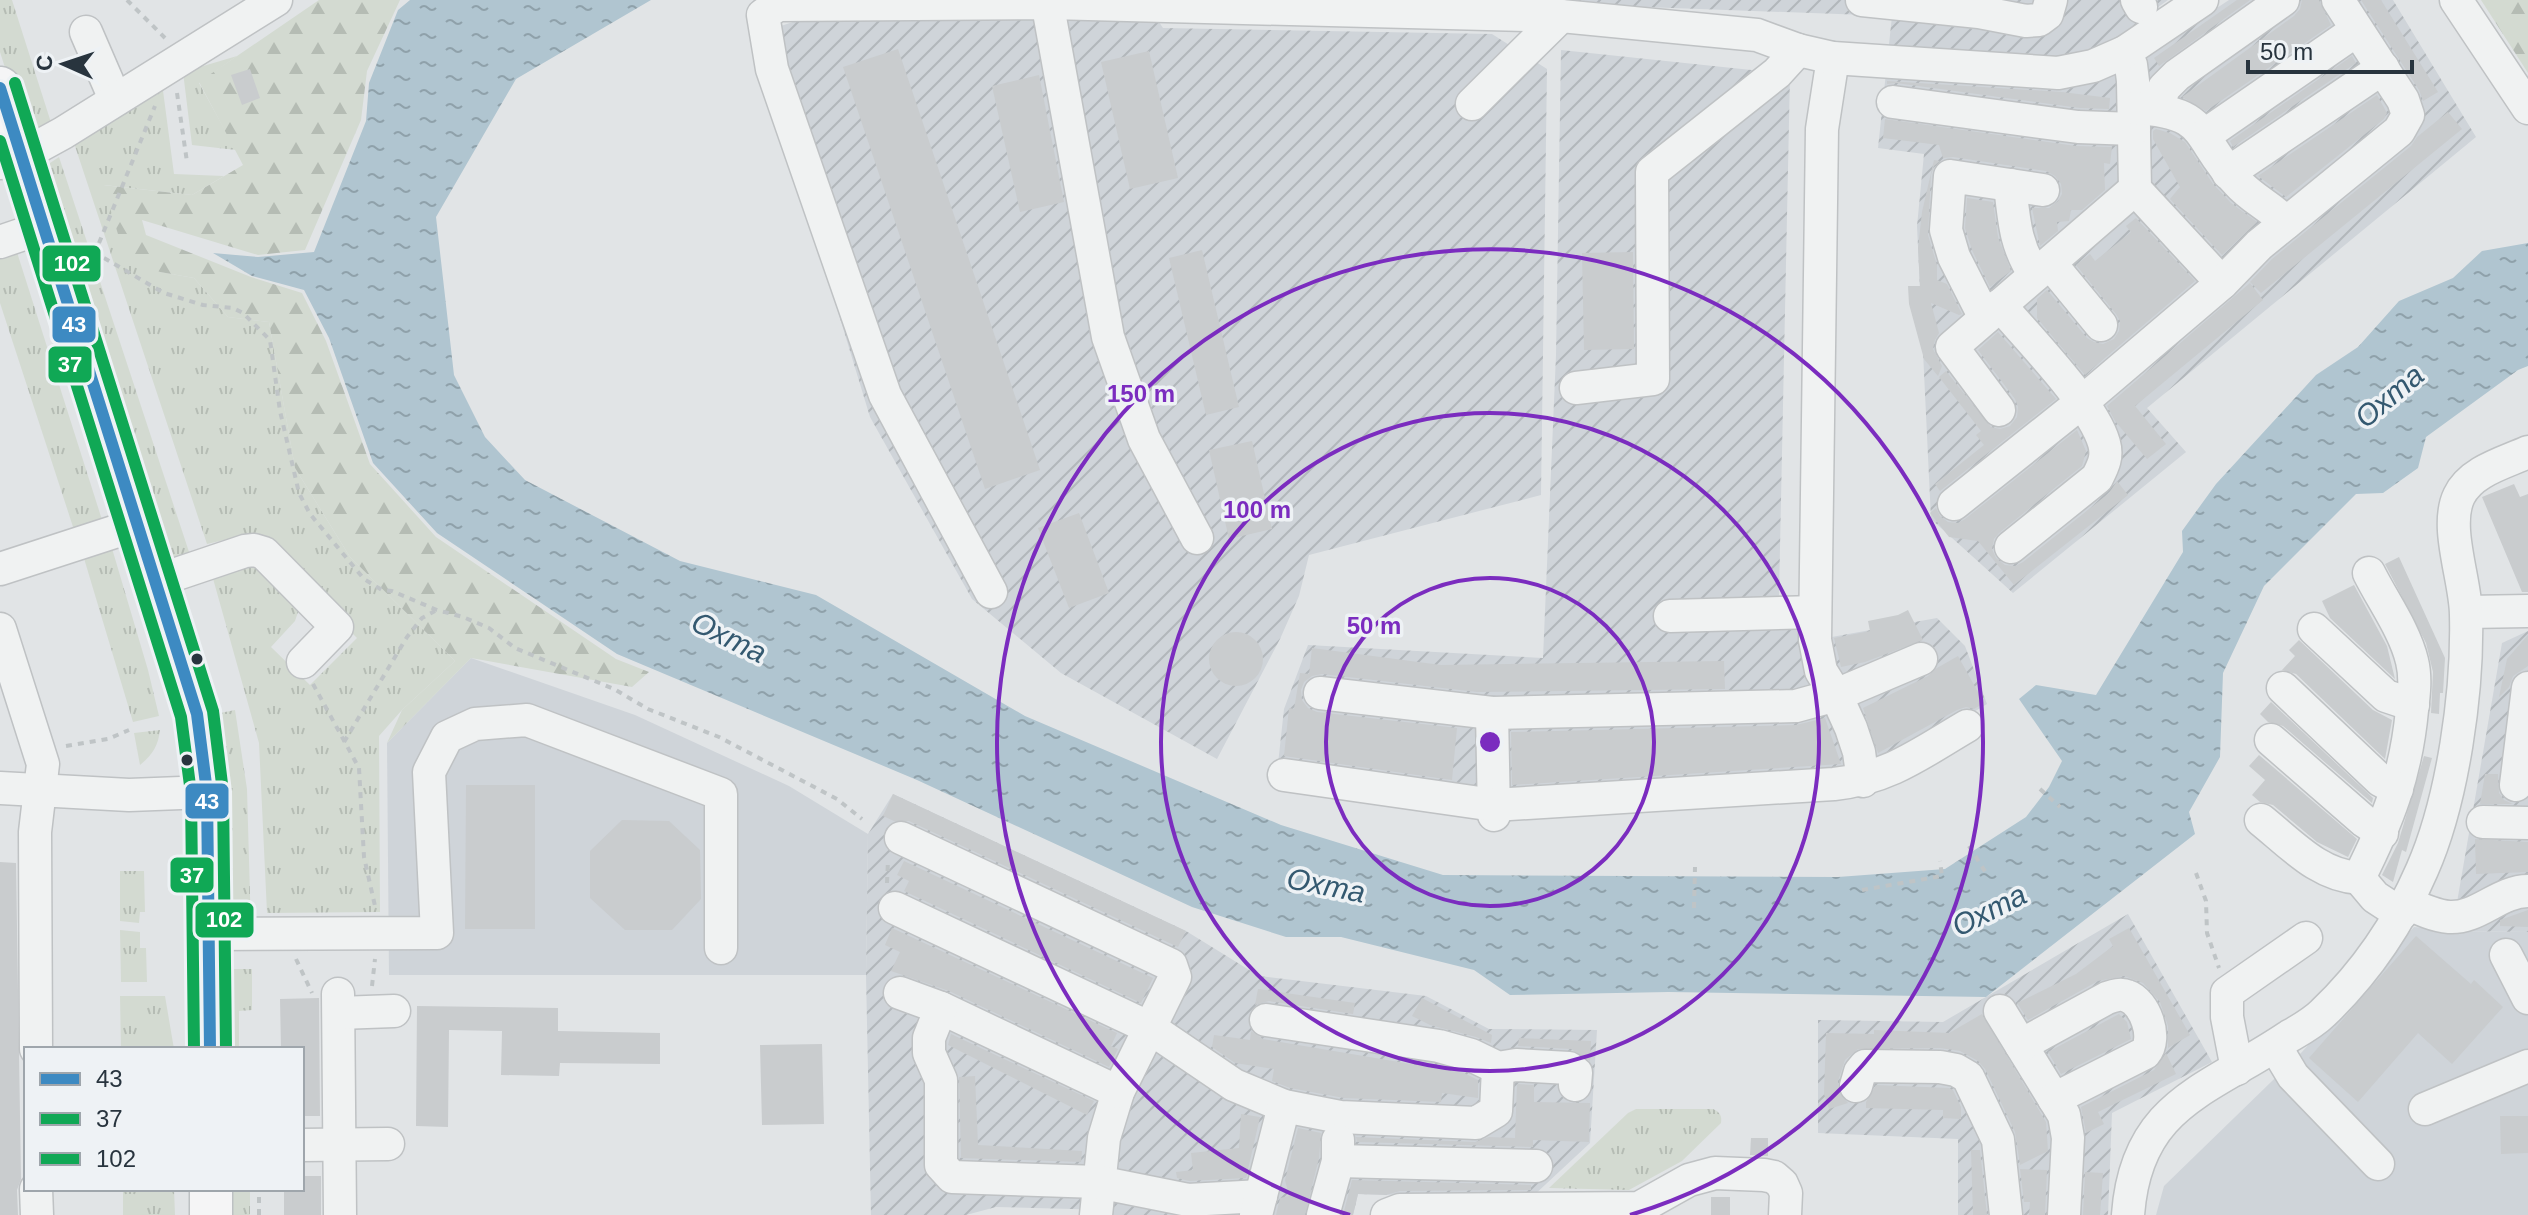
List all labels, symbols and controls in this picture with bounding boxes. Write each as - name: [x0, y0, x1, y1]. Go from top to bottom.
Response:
- north arrow: [24, 24, 104, 104]
- scale bar: [2248, 24, 2412, 74]
- text: 50 m: [2260, 38, 2313, 65]
- text: С: [32, 54, 57, 72]
- line badge: 102: [41, 244, 102, 283]
- text: 102: [54, 251, 90, 276]
- line badge: 43: [51, 305, 97, 344]
- text: 43: [62, 312, 86, 337]
- line badge: 37: [47, 345, 93, 384]
- text: 37: [58, 352, 82, 377]
- water label: Охта: [2348, 358, 2430, 434]
- text: 150 m: [1107, 380, 1175, 407]
- text: 100 m: [1223, 496, 1291, 523]
- water label: Охта: [686, 605, 772, 669]
- text: 50 m: [1347, 612, 1401, 639]
- unlabelled marker: [189, 651, 205, 667]
- centre of rings: [1476, 728, 1504, 756]
- unlabelled marker: [179, 752, 195, 768]
- line badge: 43: [184, 782, 230, 820]
- text: 43: [195, 789, 219, 814]
- line badge: 37: [169, 856, 215, 894]
- water label: Охта: [1284, 861, 1368, 909]
- text: 37: [180, 863, 204, 888]
- water label: Охта: [1946, 877, 2032, 943]
- line badge: 102: [194, 901, 255, 939]
- text: 102: [206, 907, 242, 932]
- legend: [24, 1047, 304, 1191]
- text: 43: [96, 1065, 123, 1092]
- text: 37: [96, 1105, 123, 1132]
- text: 102: [96, 1145, 136, 1172]

